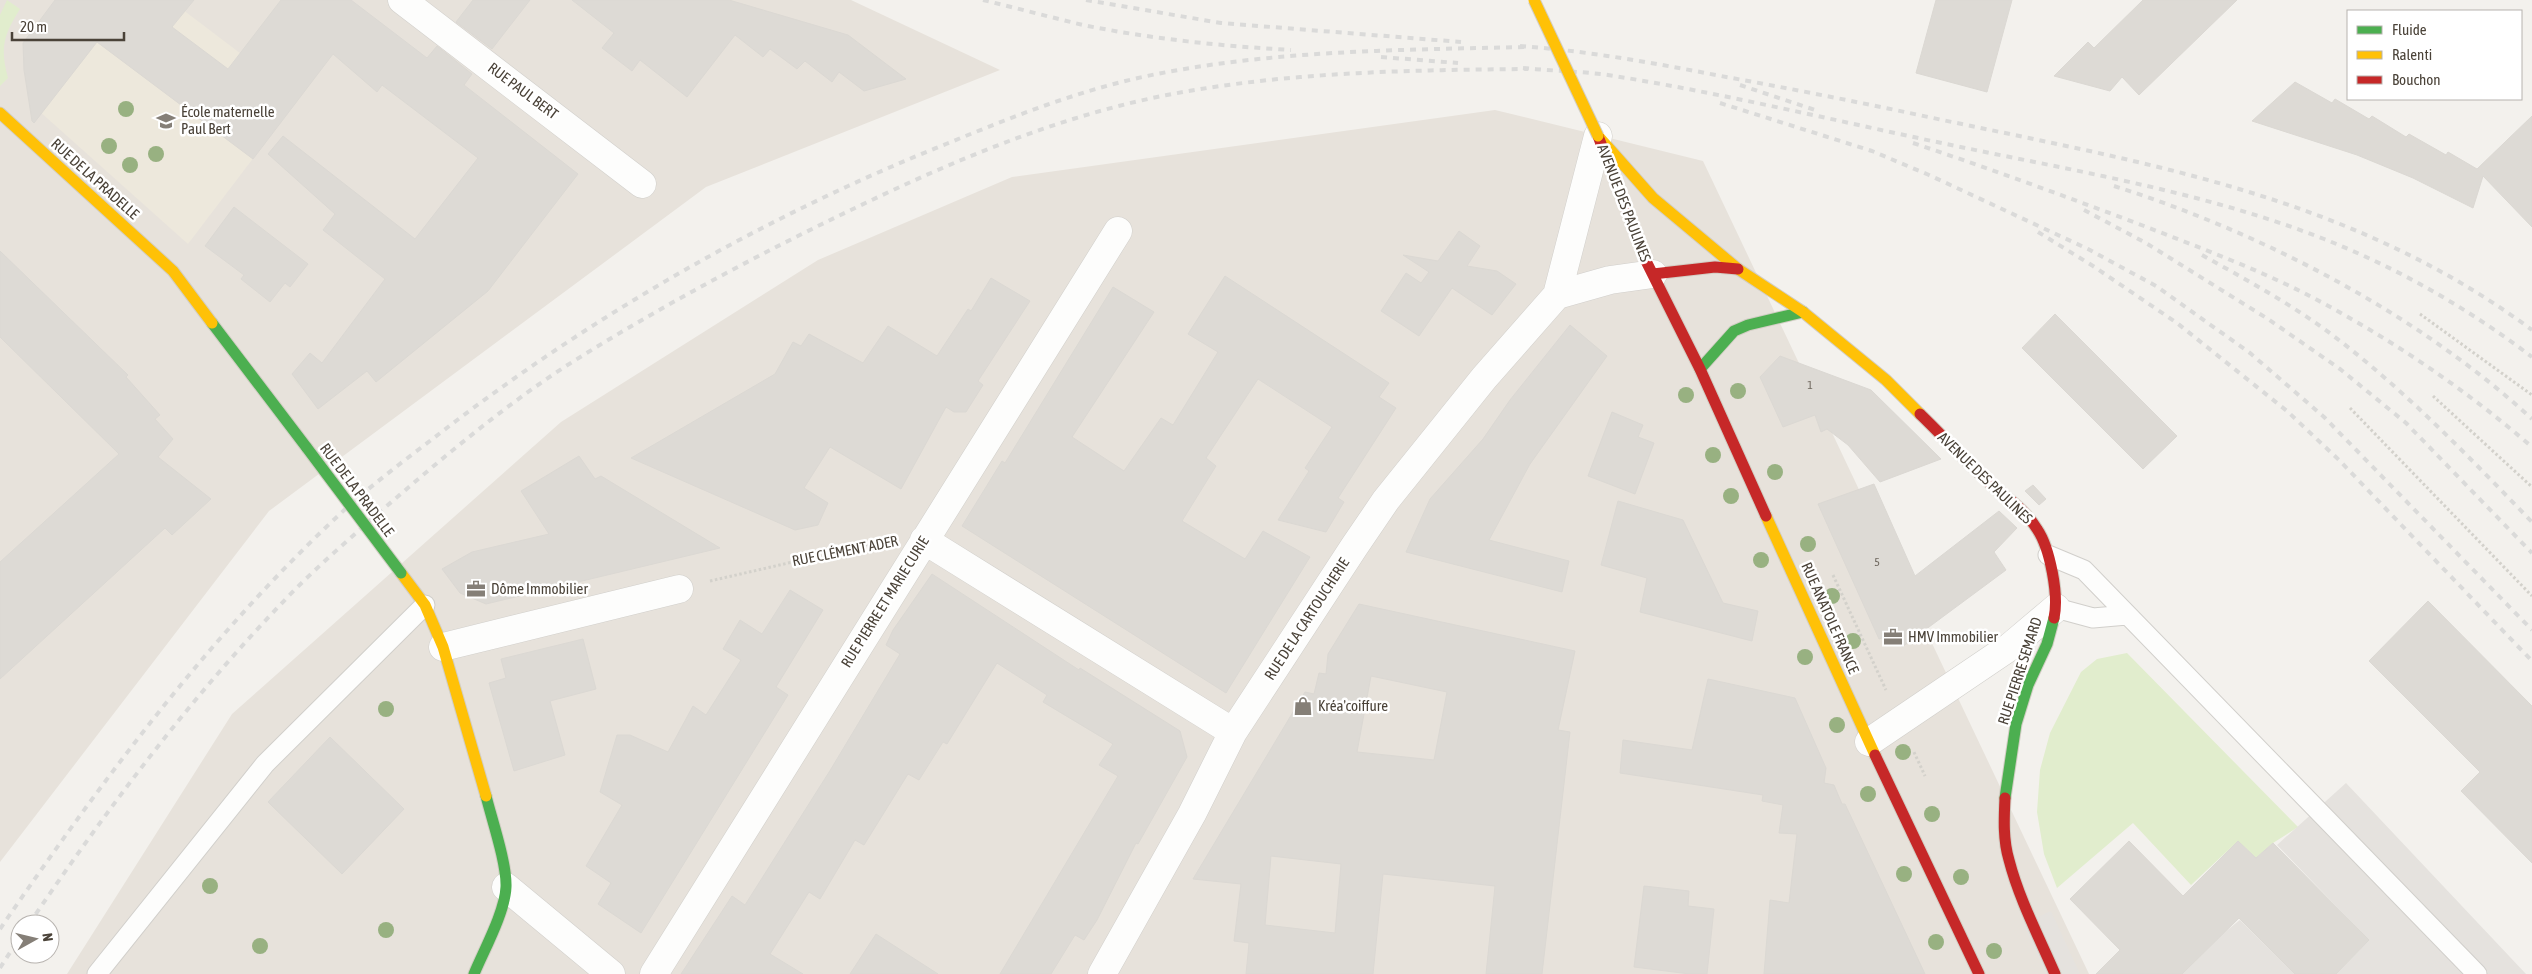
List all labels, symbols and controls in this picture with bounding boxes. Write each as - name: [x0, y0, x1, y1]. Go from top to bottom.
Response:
- scale bar: [12, 10, 125, 42]
- legend: [2347, 10, 2522, 100]
- text: 20 m: [20, 18, 47, 35]
- text: Fluide: [2392, 21, 2427, 38]
- text: Ralenti: [2392, 46, 2432, 63]
- street label: RUE PAUL BERT: [485, 59, 562, 123]
- text: Bouchon: [2392, 71, 2441, 88]
- place label: École maternelle Paul Bert: [181, 103, 275, 137]
- school or university icon: École maternelle Paul Bert: [155, 110, 177, 132]
- street label: RUE DE LA PRADELLE: [48, 135, 143, 223]
- street label: AVENUE DES PAULINES: [1594, 142, 1655, 264]
- house number: 1: [1807, 378, 1813, 392]
- street label: AVENUE DES PAULINES: [1935, 428, 2036, 527]
- street label: RUE DE LA PRADELLE: [317, 440, 398, 540]
- street label: RUE CLÉMENT ADER: [791, 532, 900, 569]
- street label: RUE PIERRE ET MARIE CURIE: [837, 533, 932, 670]
- street label: RUE DE LA CARTOUCHERIE: [1261, 554, 1353, 683]
- house number: 5: [1874, 555, 1880, 569]
- street label: RUE ANATOLE FRANCE: [1798, 560, 1863, 677]
- office icon: Dôme Immobilier: [465, 578, 487, 600]
- place label: Dôme Immobilier: [491, 580, 588, 597]
- street label: RUE PIERRE SEMARD: [1994, 615, 2045, 727]
- office icon: HMV Immobilier: [1882, 626, 1904, 648]
- place label: HMV Immobilier: [1908, 628, 1998, 645]
- shop icon: Kréa'coiffure: [1292, 695, 1314, 717]
- place label: Kréa'coiffure: [1318, 697, 1388, 714]
- north arrow: [10, 914, 60, 964]
- text: N: [39, 932, 56, 942]

